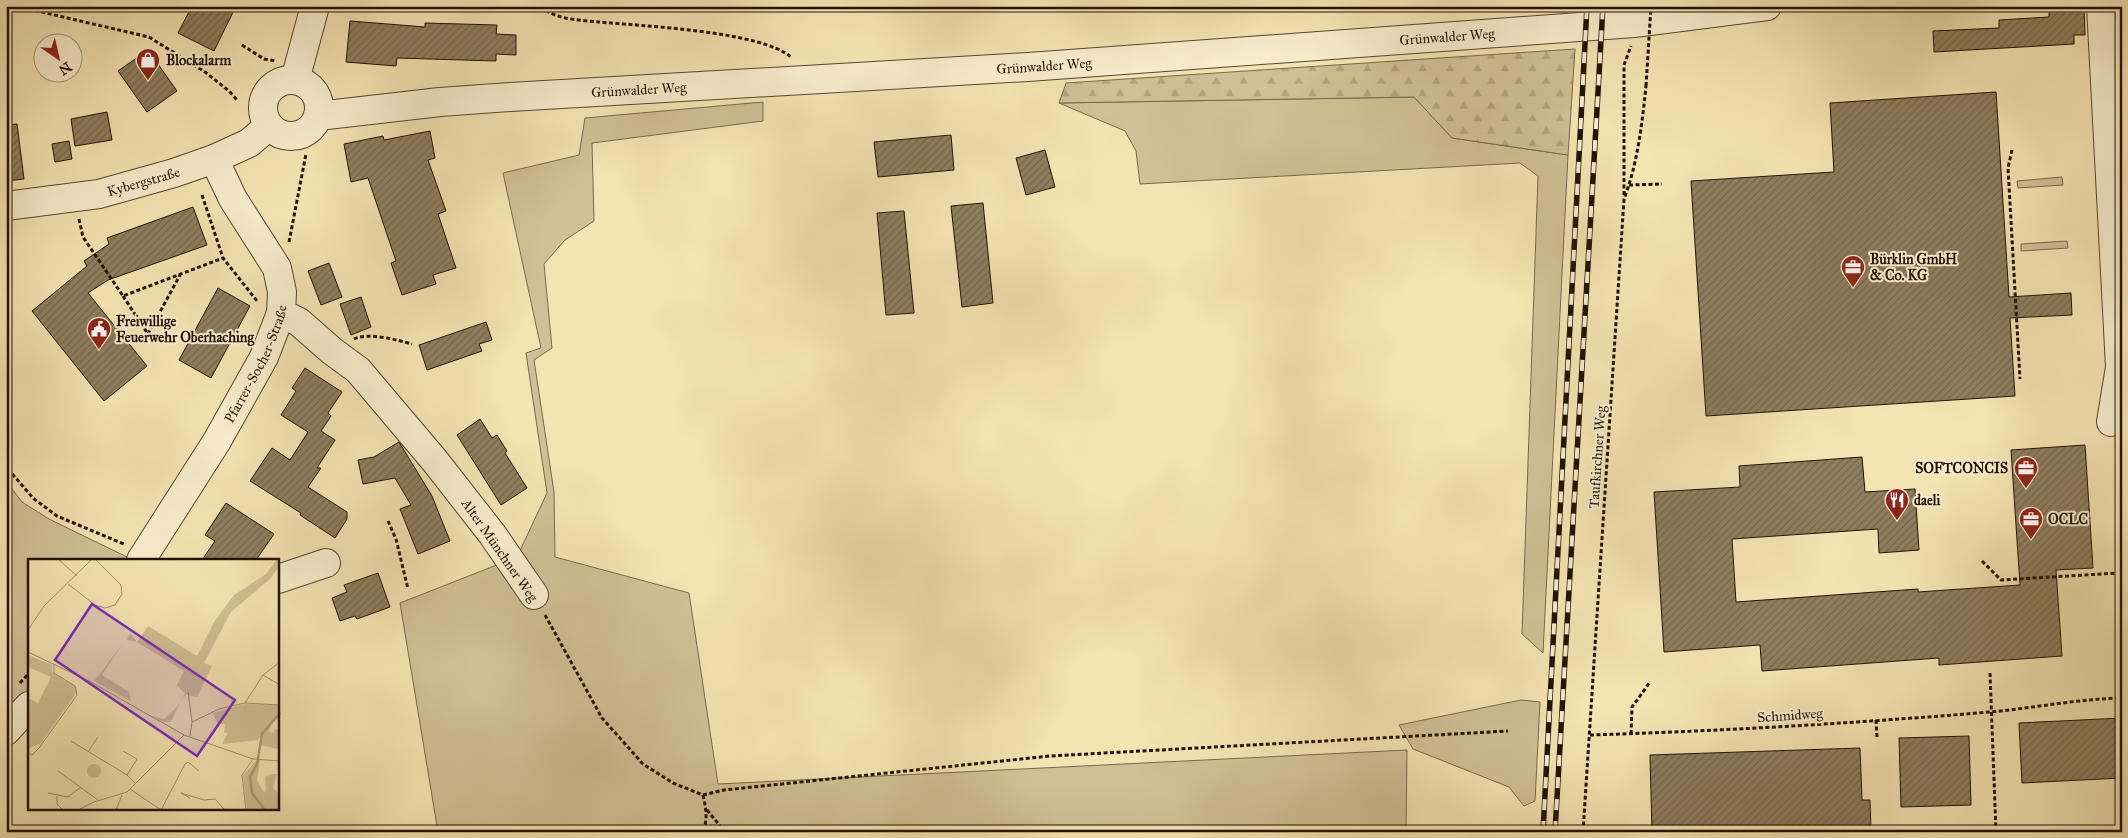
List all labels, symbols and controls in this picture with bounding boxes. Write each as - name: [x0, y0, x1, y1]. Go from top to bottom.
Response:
- street label: Grünwalder Weg: [1399, 25, 1496, 49]
- north arrow: [32, 32, 82, 82]
- shop icon: Blockalarm: [135, 47, 161, 81]
- place label: Blockalarm: [166, 52, 231, 69]
- street label: Grünwalder Weg: [996, 54, 1093, 78]
- text: N: [55, 58, 75, 79]
- street label: Grünwalder Weg: [591, 79, 687, 101]
- street label: Kybergstraße: [105, 164, 183, 200]
- place label: Bürklin GmbH & Co. KG: [1870, 251, 1957, 284]
- office icon: Bürklin GmbH & Co. KG: [1840, 254, 1866, 288]
- street label: Pfarrer-Socher-Straße: [221, 305, 290, 426]
- place label: Freiwillige Feuerwehr Oberhaching: [116, 313, 254, 347]
- public building icon: Freiwillige Feuerwehr Oberhaching: [86, 316, 112, 350]
- street label: Taufkirchner Weg: [1585, 405, 1610, 509]
- office icon: SOFTCONCIS: [2013, 455, 2039, 489]
- place label: SOFTCONCIS: [1915, 460, 2008, 477]
- restaurant icon: daeli: [1884, 487, 1910, 521]
- place label: daeli: [1914, 492, 1941, 509]
- street label: Alter Münchner Weg: [457, 495, 542, 606]
- office icon: OCLC: [2018, 506, 2044, 540]
- place label: OCLC: [2048, 511, 2088, 528]
- inset map: [28, 559, 279, 810]
- street label: Schmidweg: [1757, 705, 1824, 726]

